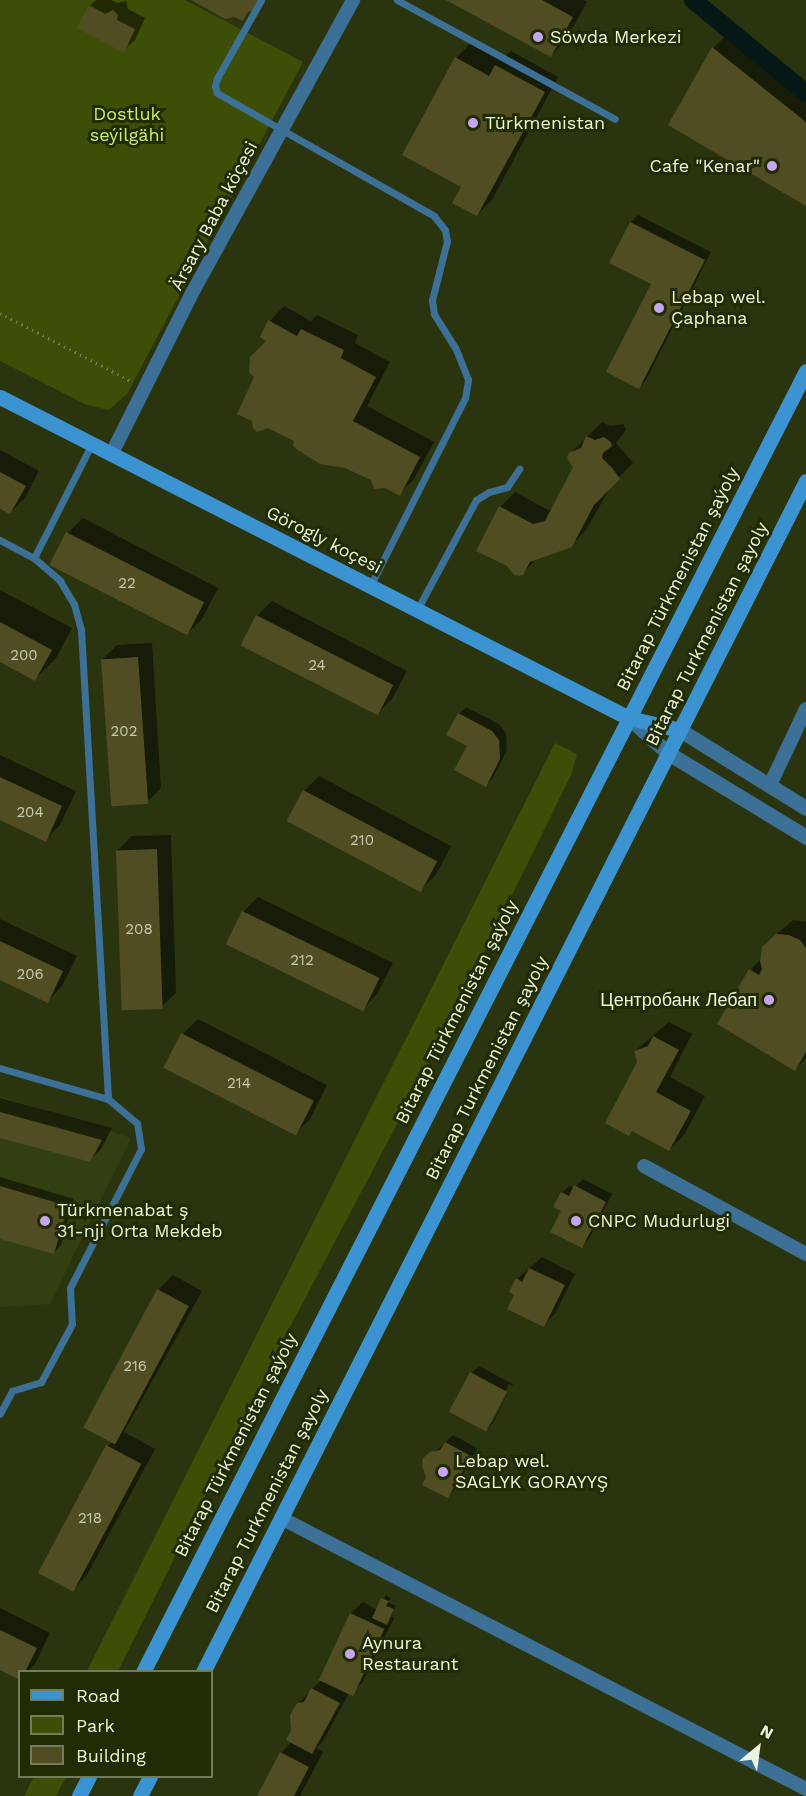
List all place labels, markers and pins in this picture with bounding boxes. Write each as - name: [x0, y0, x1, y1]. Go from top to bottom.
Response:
- place label: Söwda Merkezi: [550, 26, 682, 48]
- marker: Söwda Merkezi: [531, 30, 545, 44]
- place label: Türkmenistan: [485, 112, 605, 134]
- marker: Türkmenistan: [466, 116, 480, 130]
- place label: Cafe "Kenar": [650, 155, 760, 177]
- marker: Cafe "Kenar": [765, 159, 779, 173]
- place label: Lebap wel. Çaphana: [671, 287, 766, 330]
- marker: Lebap wel. Çaphana: [652, 301, 666, 315]
- place label: Центробанк Лебап: [600, 989, 757, 1011]
- marker: Центробанк Лебап: [762, 993, 776, 1007]
- place label: Türkmenabat ş 31-nji Orta Mekdeb: [57, 1200, 223, 1242]
- place label: CNPC Mudurlugi: [588, 1210, 730, 1232]
- marker: Türkmenabat ş 31-nji Orta Mekdeb: [38, 1214, 52, 1228]
- marker: CNPC Mudurlugi: [569, 1214, 583, 1228]
- place label: Lebap wel. SAGLYK GORAYYŞ: [455, 1451, 608, 1494]
- marker: Lebap wel. SAGLYK GORAYYŞ: [436, 1465, 450, 1479]
- place label: Aynura Restaurant: [362, 1633, 458, 1676]
- marker: Aynura Restaurant: [343, 1647, 357, 1661]

